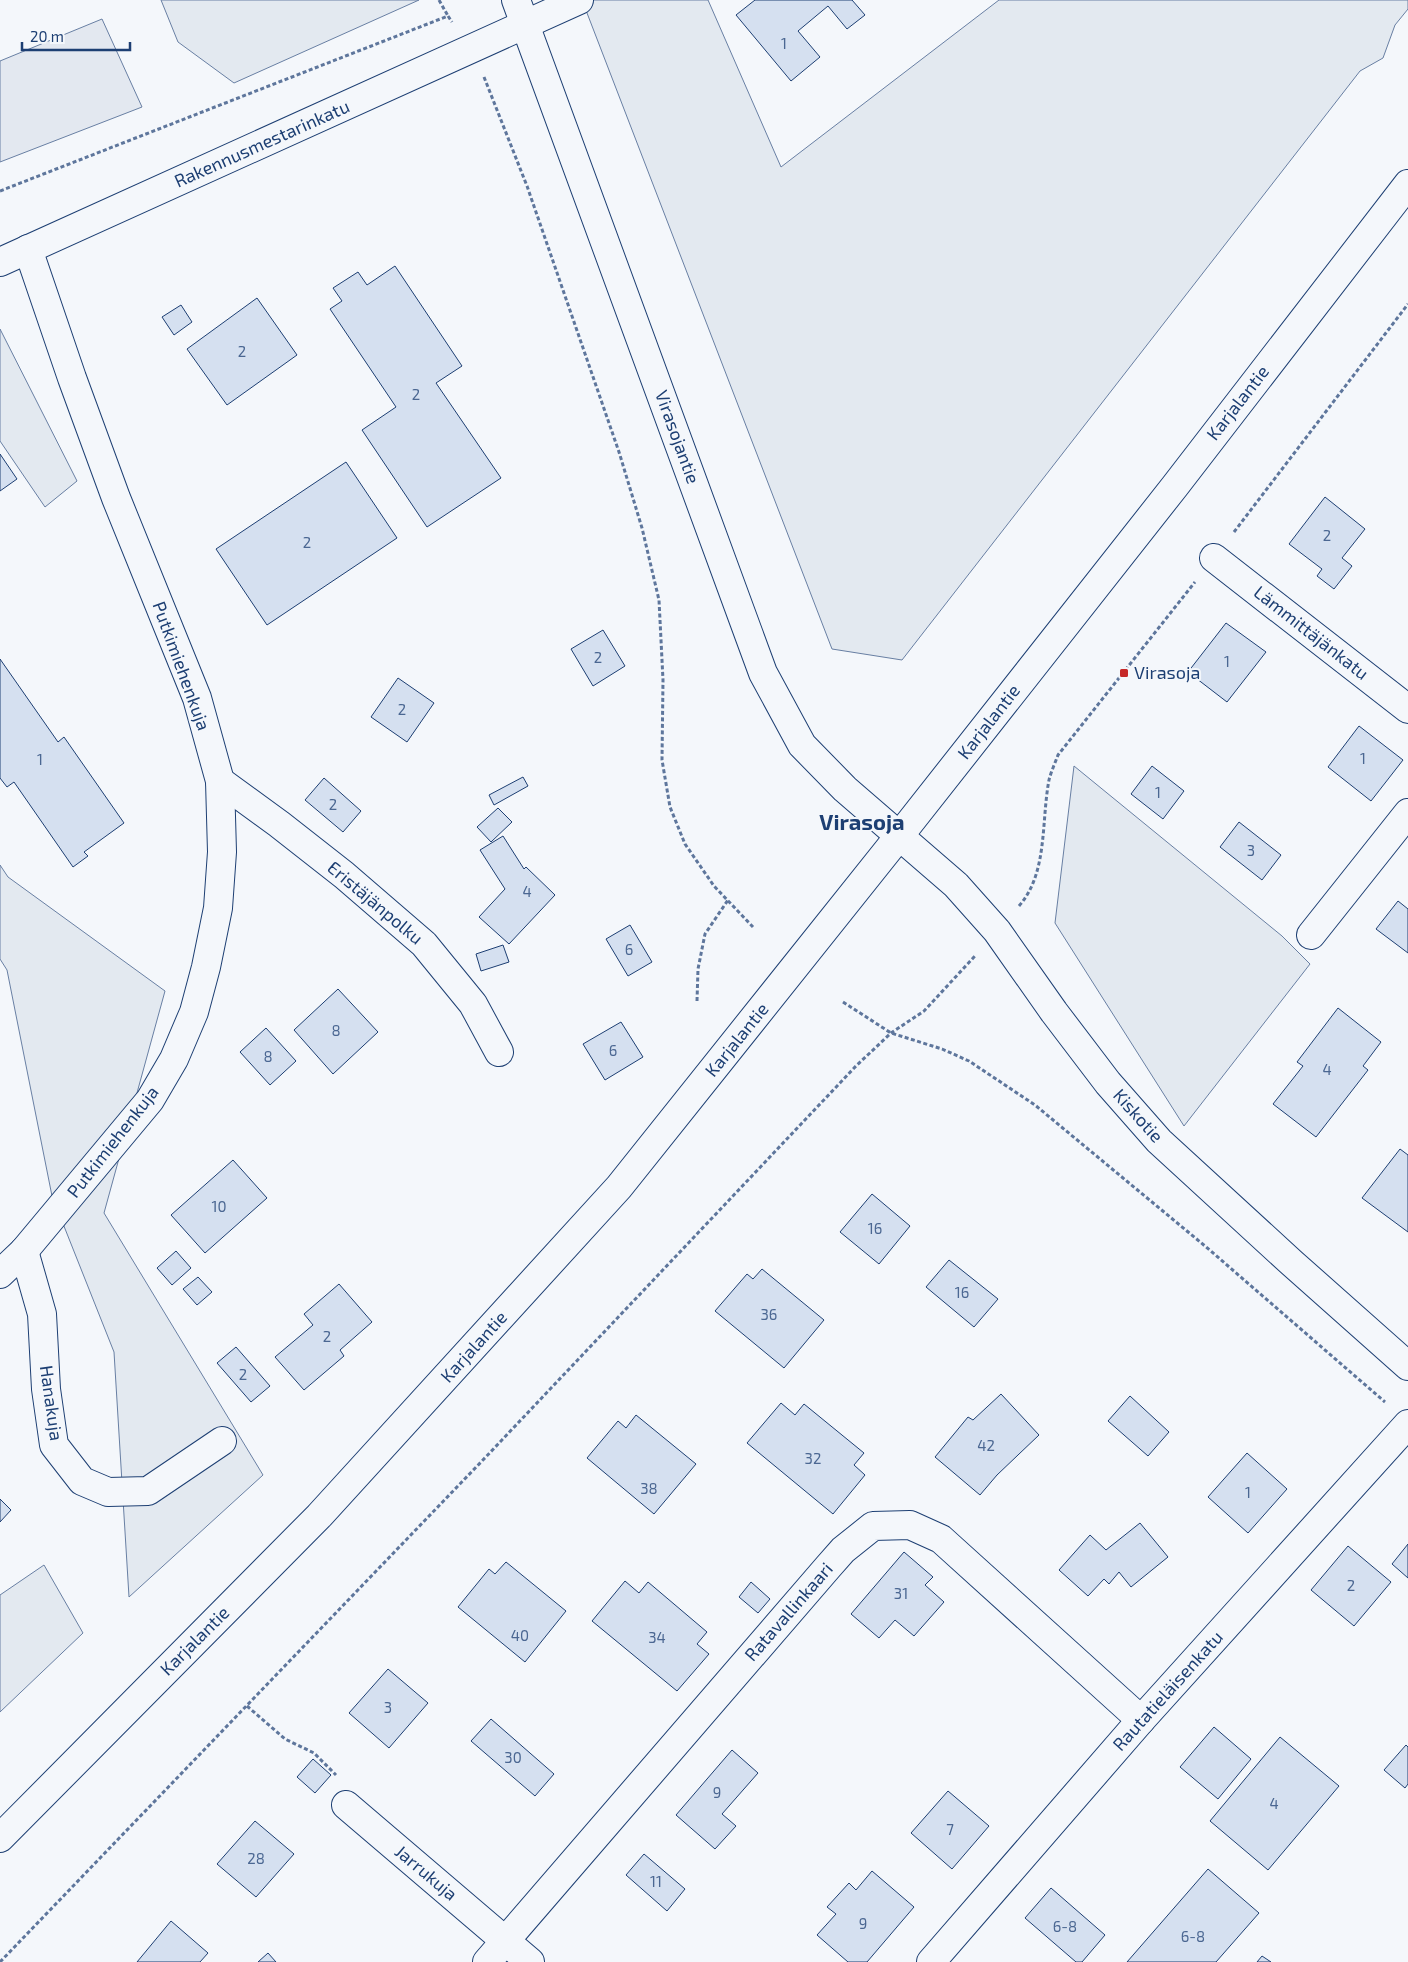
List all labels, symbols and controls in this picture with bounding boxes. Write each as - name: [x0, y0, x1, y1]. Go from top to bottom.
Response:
- scale bar: [22, 20, 130, 52]
- text: 20 m: [30, 27, 64, 45]
- house number: 1: [781, 34, 787, 52]
- street label: Rakennusmestarinkatu: [171, 94, 353, 192]
- house number: 2: [238, 342, 246, 360]
- street label: Karjalantie: [1201, 361, 1273, 444]
- house number: 2: [412, 385, 420, 403]
- street label: Virasojantie: [651, 387, 705, 486]
- house number: 2: [1323, 526, 1331, 544]
- house number: 2: [303, 533, 311, 551]
- street label: Lämmittäjänkatu: [1250, 581, 1373, 684]
- street label: Putkimiehenkuja: [148, 598, 215, 733]
- house number: 2: [594, 648, 602, 666]
- house number: 1: [1224, 652, 1230, 670]
- place label: Virasoja: [1134, 661, 1200, 683]
- marker: Virasoja: [1118, 667, 1130, 679]
- street label: Karjalantie: [952, 680, 1024, 763]
- house number: 2: [398, 700, 406, 718]
- house number: 1: [1360, 749, 1366, 767]
- house number: 1: [37, 750, 43, 768]
- house number: 1: [1155, 783, 1161, 801]
- house number: 2: [329, 795, 337, 813]
- district label: Virasoja: [819, 808, 905, 834]
- house number: 3: [1247, 841, 1255, 859]
- street label: Eristäjänpolku: [323, 856, 428, 949]
- house number: 4: [522, 882, 532, 900]
- house number: 6: [625, 940, 633, 958]
- street label: Karjalantie: [700, 998, 773, 1081]
- house number: 8: [331, 1021, 341, 1039]
- house number: 6: [609, 1041, 617, 1059]
- house number: 8: [263, 1047, 273, 1065]
- house number: 4: [1322, 1060, 1332, 1078]
- street label: Putkimiehenkuja: [62, 1081, 163, 1202]
- street label: Kiskotie: [1109, 1084, 1168, 1147]
- house number: 10: [211, 1197, 227, 1215]
- house number: 16: [868, 1219, 882, 1237]
- house number: 16: [955, 1283, 969, 1301]
- house number: 36: [761, 1305, 777, 1323]
- street label: Karjalantie: [435, 1306, 511, 1387]
- house number: 2: [323, 1327, 331, 1345]
- street label: Hanakuja: [36, 1364, 68, 1442]
- house number: 2: [239, 1365, 247, 1383]
- house number: 42: [977, 1436, 995, 1454]
- house number: 32: [805, 1449, 821, 1467]
- house number: 38: [640, 1479, 658, 1497]
- house number: 1: [1245, 1483, 1251, 1501]
- street label: Ratavallinkaari: [739, 1558, 837, 1665]
- house number: 2: [1347, 1576, 1355, 1594]
- house number: 31: [894, 1584, 908, 1602]
- street label: Karjalantie: [155, 1601, 233, 1679]
- house number: 40: [511, 1626, 529, 1644]
- street label: Rautatieläisenkatu: [1108, 1626, 1227, 1755]
- house number: 34: [648, 1628, 666, 1646]
- house number: 3: [384, 1698, 392, 1716]
- house number: 30: [504, 1748, 522, 1766]
- house number: 9: [713, 1783, 721, 1801]
- house number: 4: [1269, 1794, 1279, 1812]
- house number: 7: [946, 1820, 954, 1838]
- street label: Jarrukuja: [391, 1840, 462, 1905]
- house number: 28: [247, 1849, 265, 1867]
- house number: 11: [650, 1872, 662, 1890]
- house number: 9: [859, 1914, 867, 1932]
- house number: 6-8: [1053, 1917, 1077, 1935]
- house number: 6-8: [1181, 1927, 1205, 1945]

